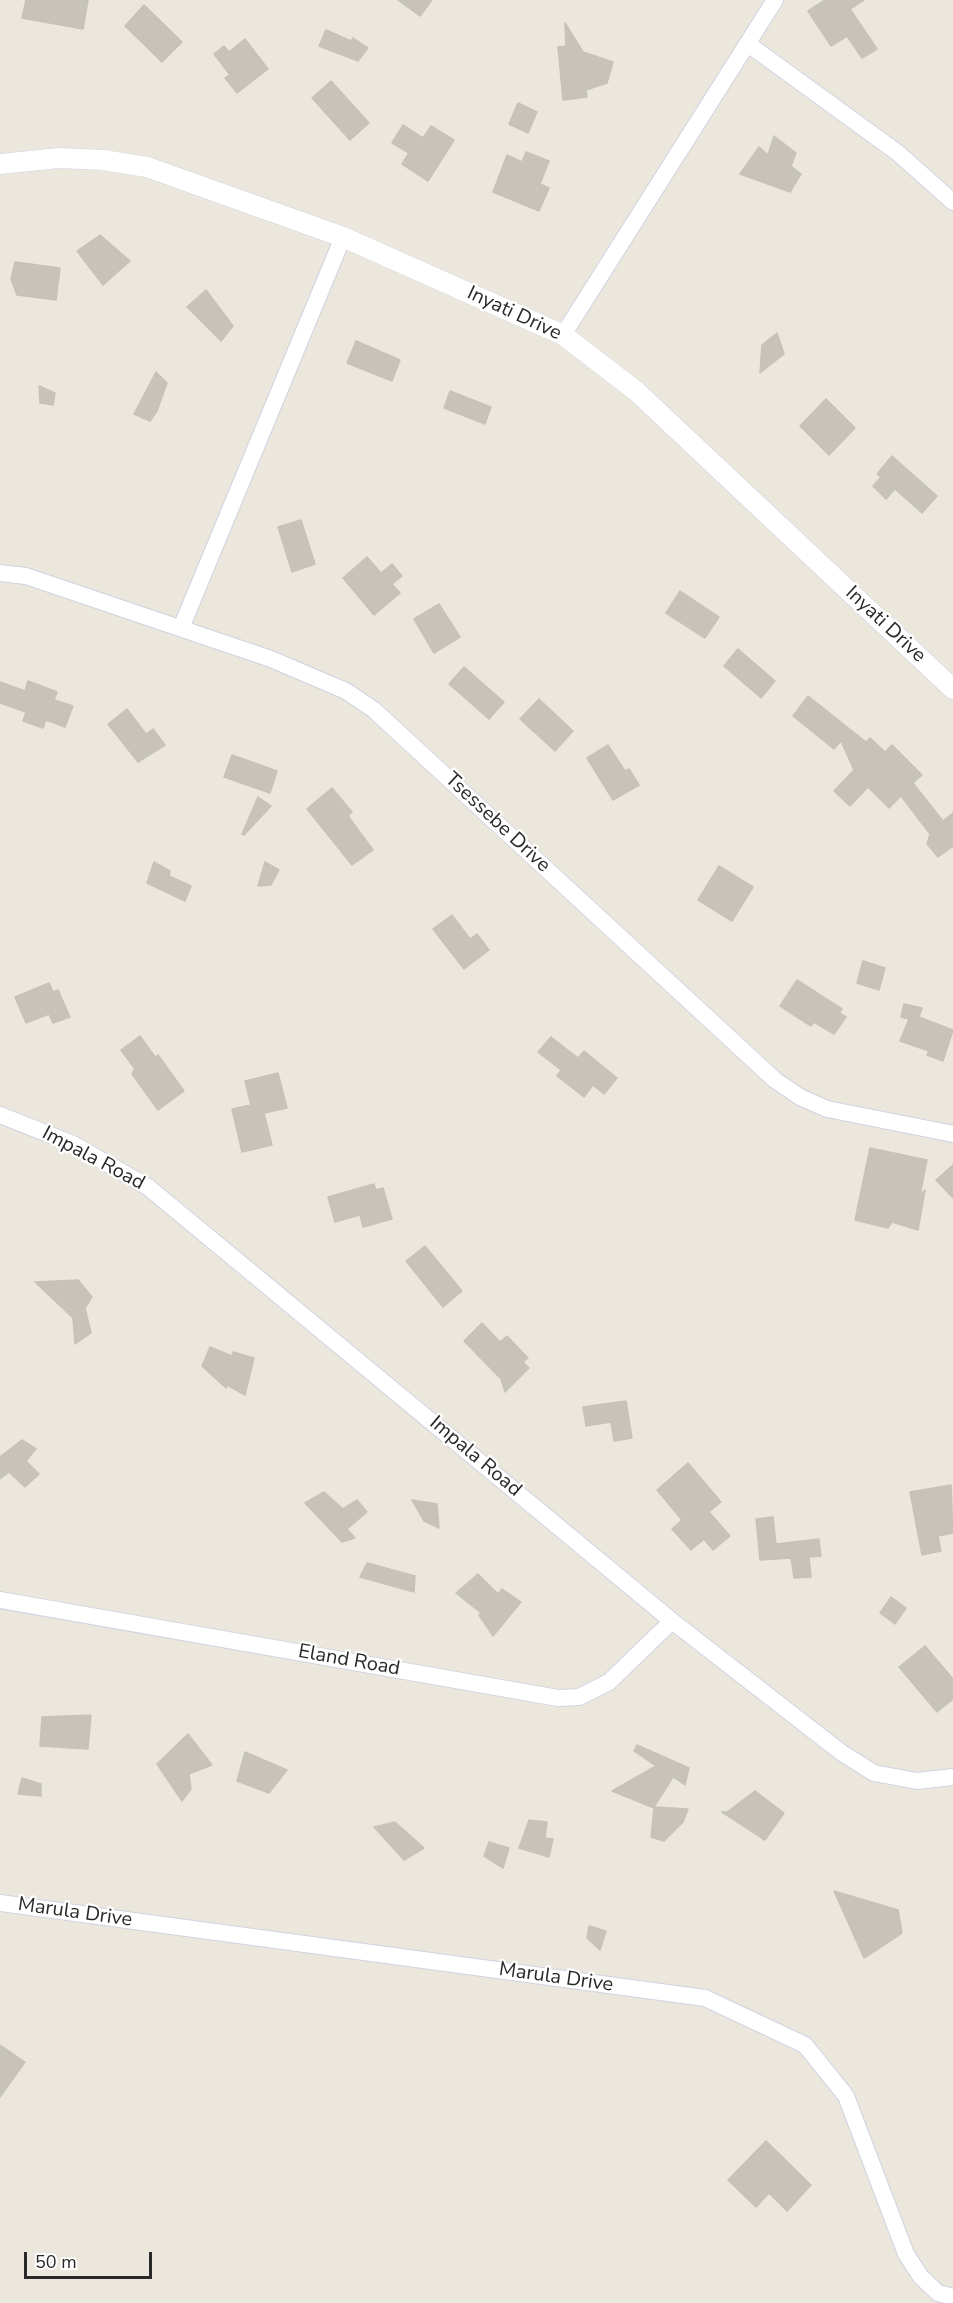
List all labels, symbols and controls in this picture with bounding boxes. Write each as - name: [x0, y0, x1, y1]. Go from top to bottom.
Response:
- street label: Inyati Drive: [463, 282, 565, 346]
- street label: Inyati Drive: [840, 582, 930, 668]
- street label: Tsessebe Drive: [439, 768, 555, 878]
- street label: Impala Road: [38, 1122, 148, 1196]
- street label: Impala Road: [424, 1412, 526, 1502]
- street label: Eland Road: [296, 1640, 402, 1682]
- street label: Marula Drive: [16, 1893, 134, 1933]
- street label: Marula Drive: [497, 1958, 615, 1998]
- scale bar: [27, 2240, 154, 2278]
- text: 50 m: [35, 2250, 77, 2274]

